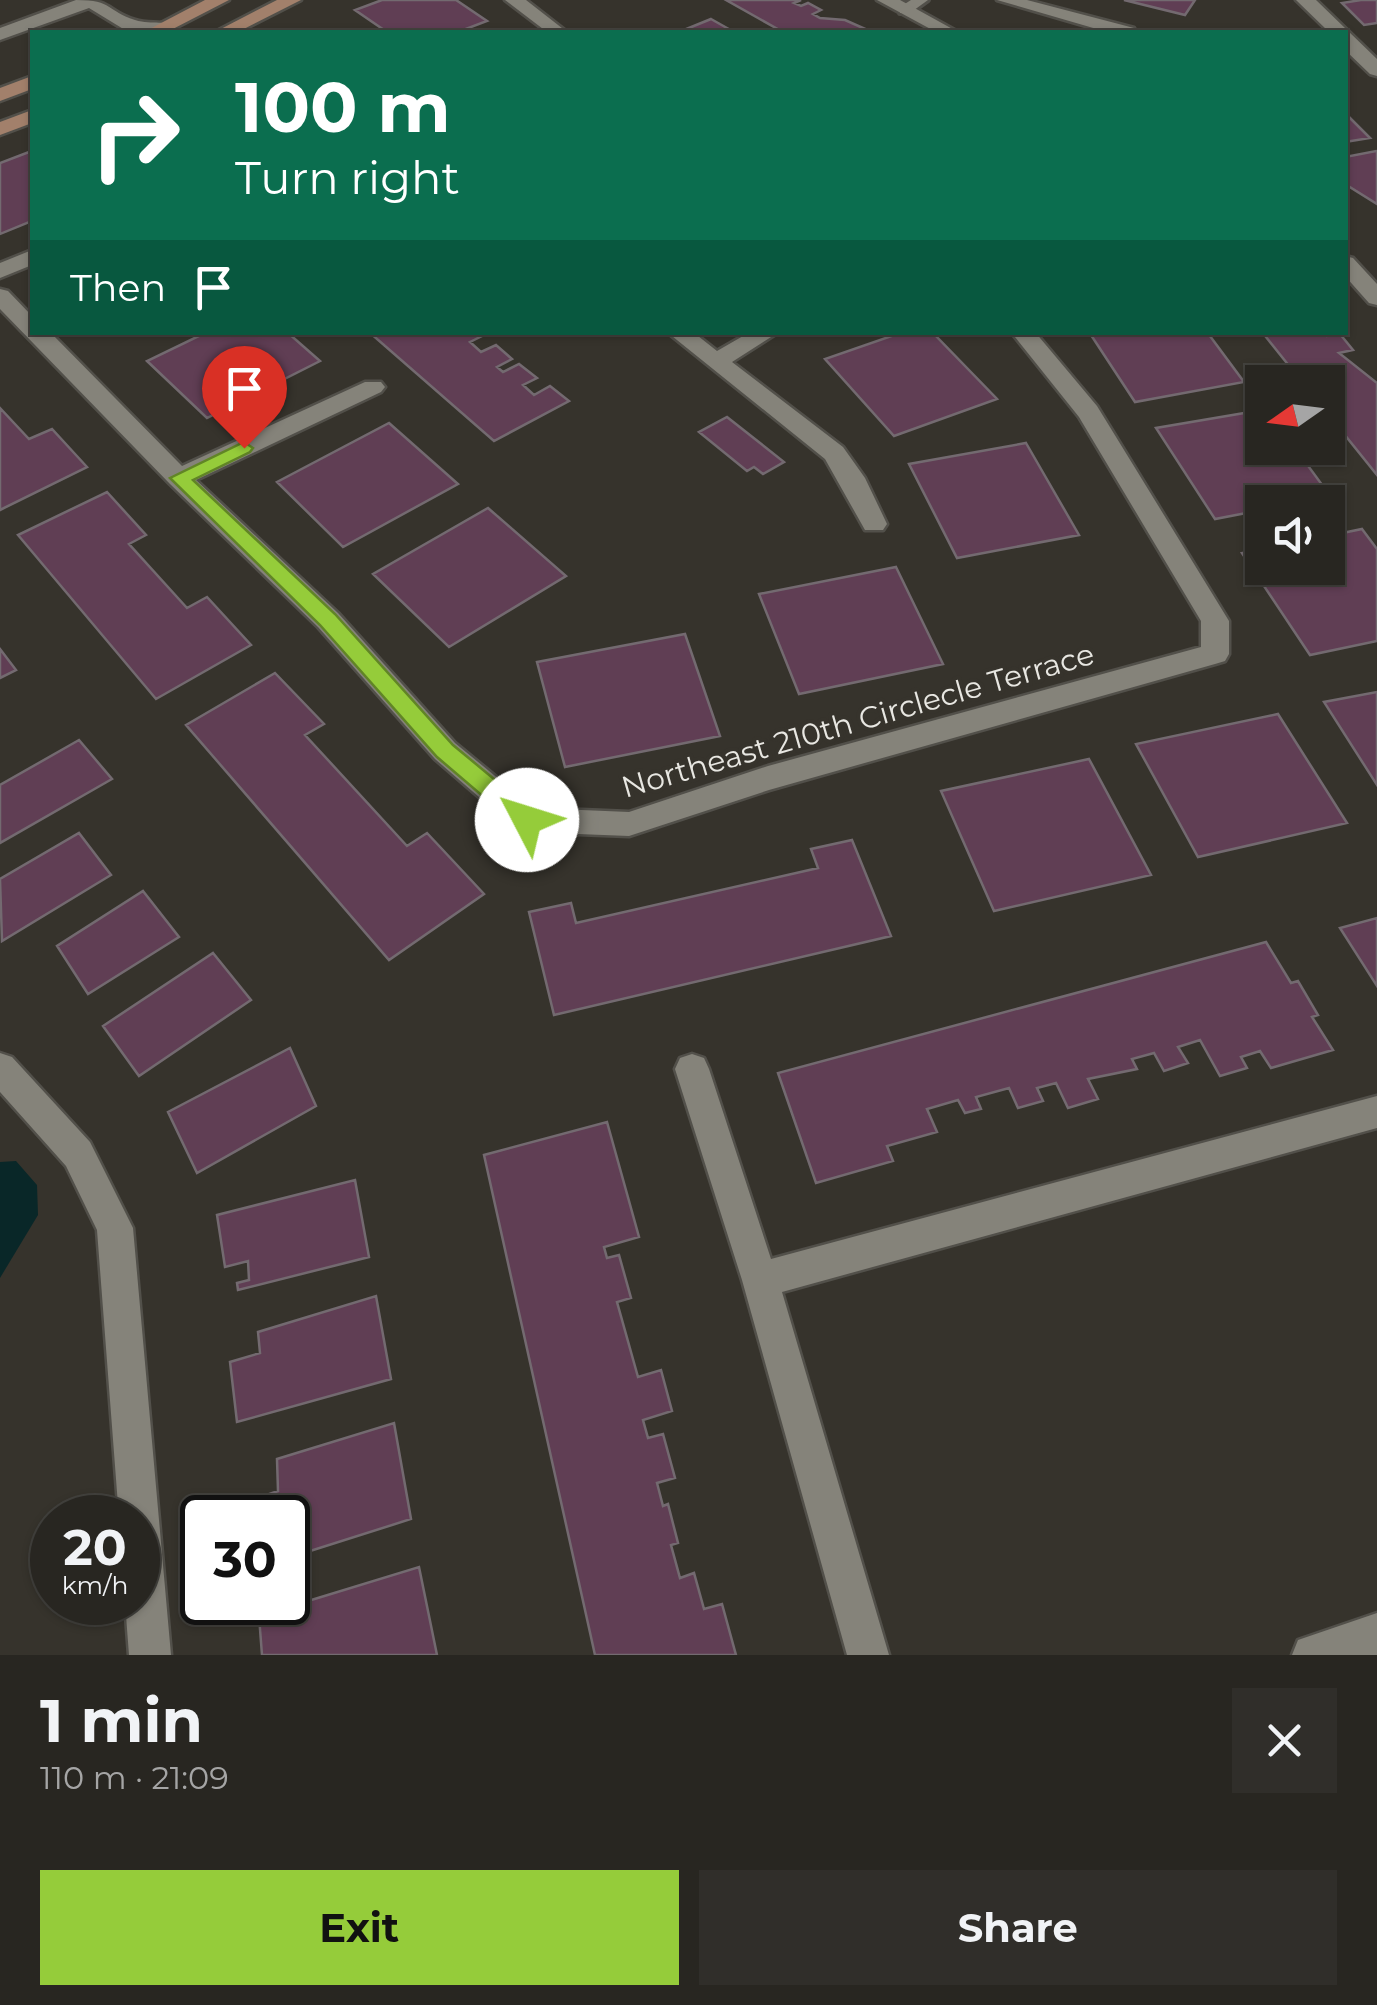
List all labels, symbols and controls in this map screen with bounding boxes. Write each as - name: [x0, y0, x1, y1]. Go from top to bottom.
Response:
- text: 100 m: [235, 64, 451, 150]
- icon: right: [70, 70, 200, 200]
- text: Turn right: [235, 150, 460, 205]
- icon: arrive: [186, 260, 241, 315]
- text: Then: [70, 264, 166, 311]
- pin: [202, 346, 287, 449]
- icon: arrive: [217, 361, 272, 416]
- north arrow: [1245, 365, 1345, 465]
- map controls: [1245, 365, 1345, 585]
- button: sound: [1245, 485, 1345, 585]
- street label: Northeast 210th Circlecle Terrace: [617, 635, 1098, 806]
- position arrow: [475, 768, 579, 872]
- speed limit sign: 30: [180, 1495, 310, 1625]
- text: 20: [63, 1517, 127, 1578]
- text: km/h: [62, 1570, 128, 1600]
- text: 1 min: [40, 1684, 203, 1757]
- button: close: [1232, 1688, 1337, 1793]
- text: 110 m · 21:09: [40, 1758, 229, 1797]
- button: Exit: [40, 1870, 679, 1985]
- button: Share: [699, 1870, 1337, 1985]

